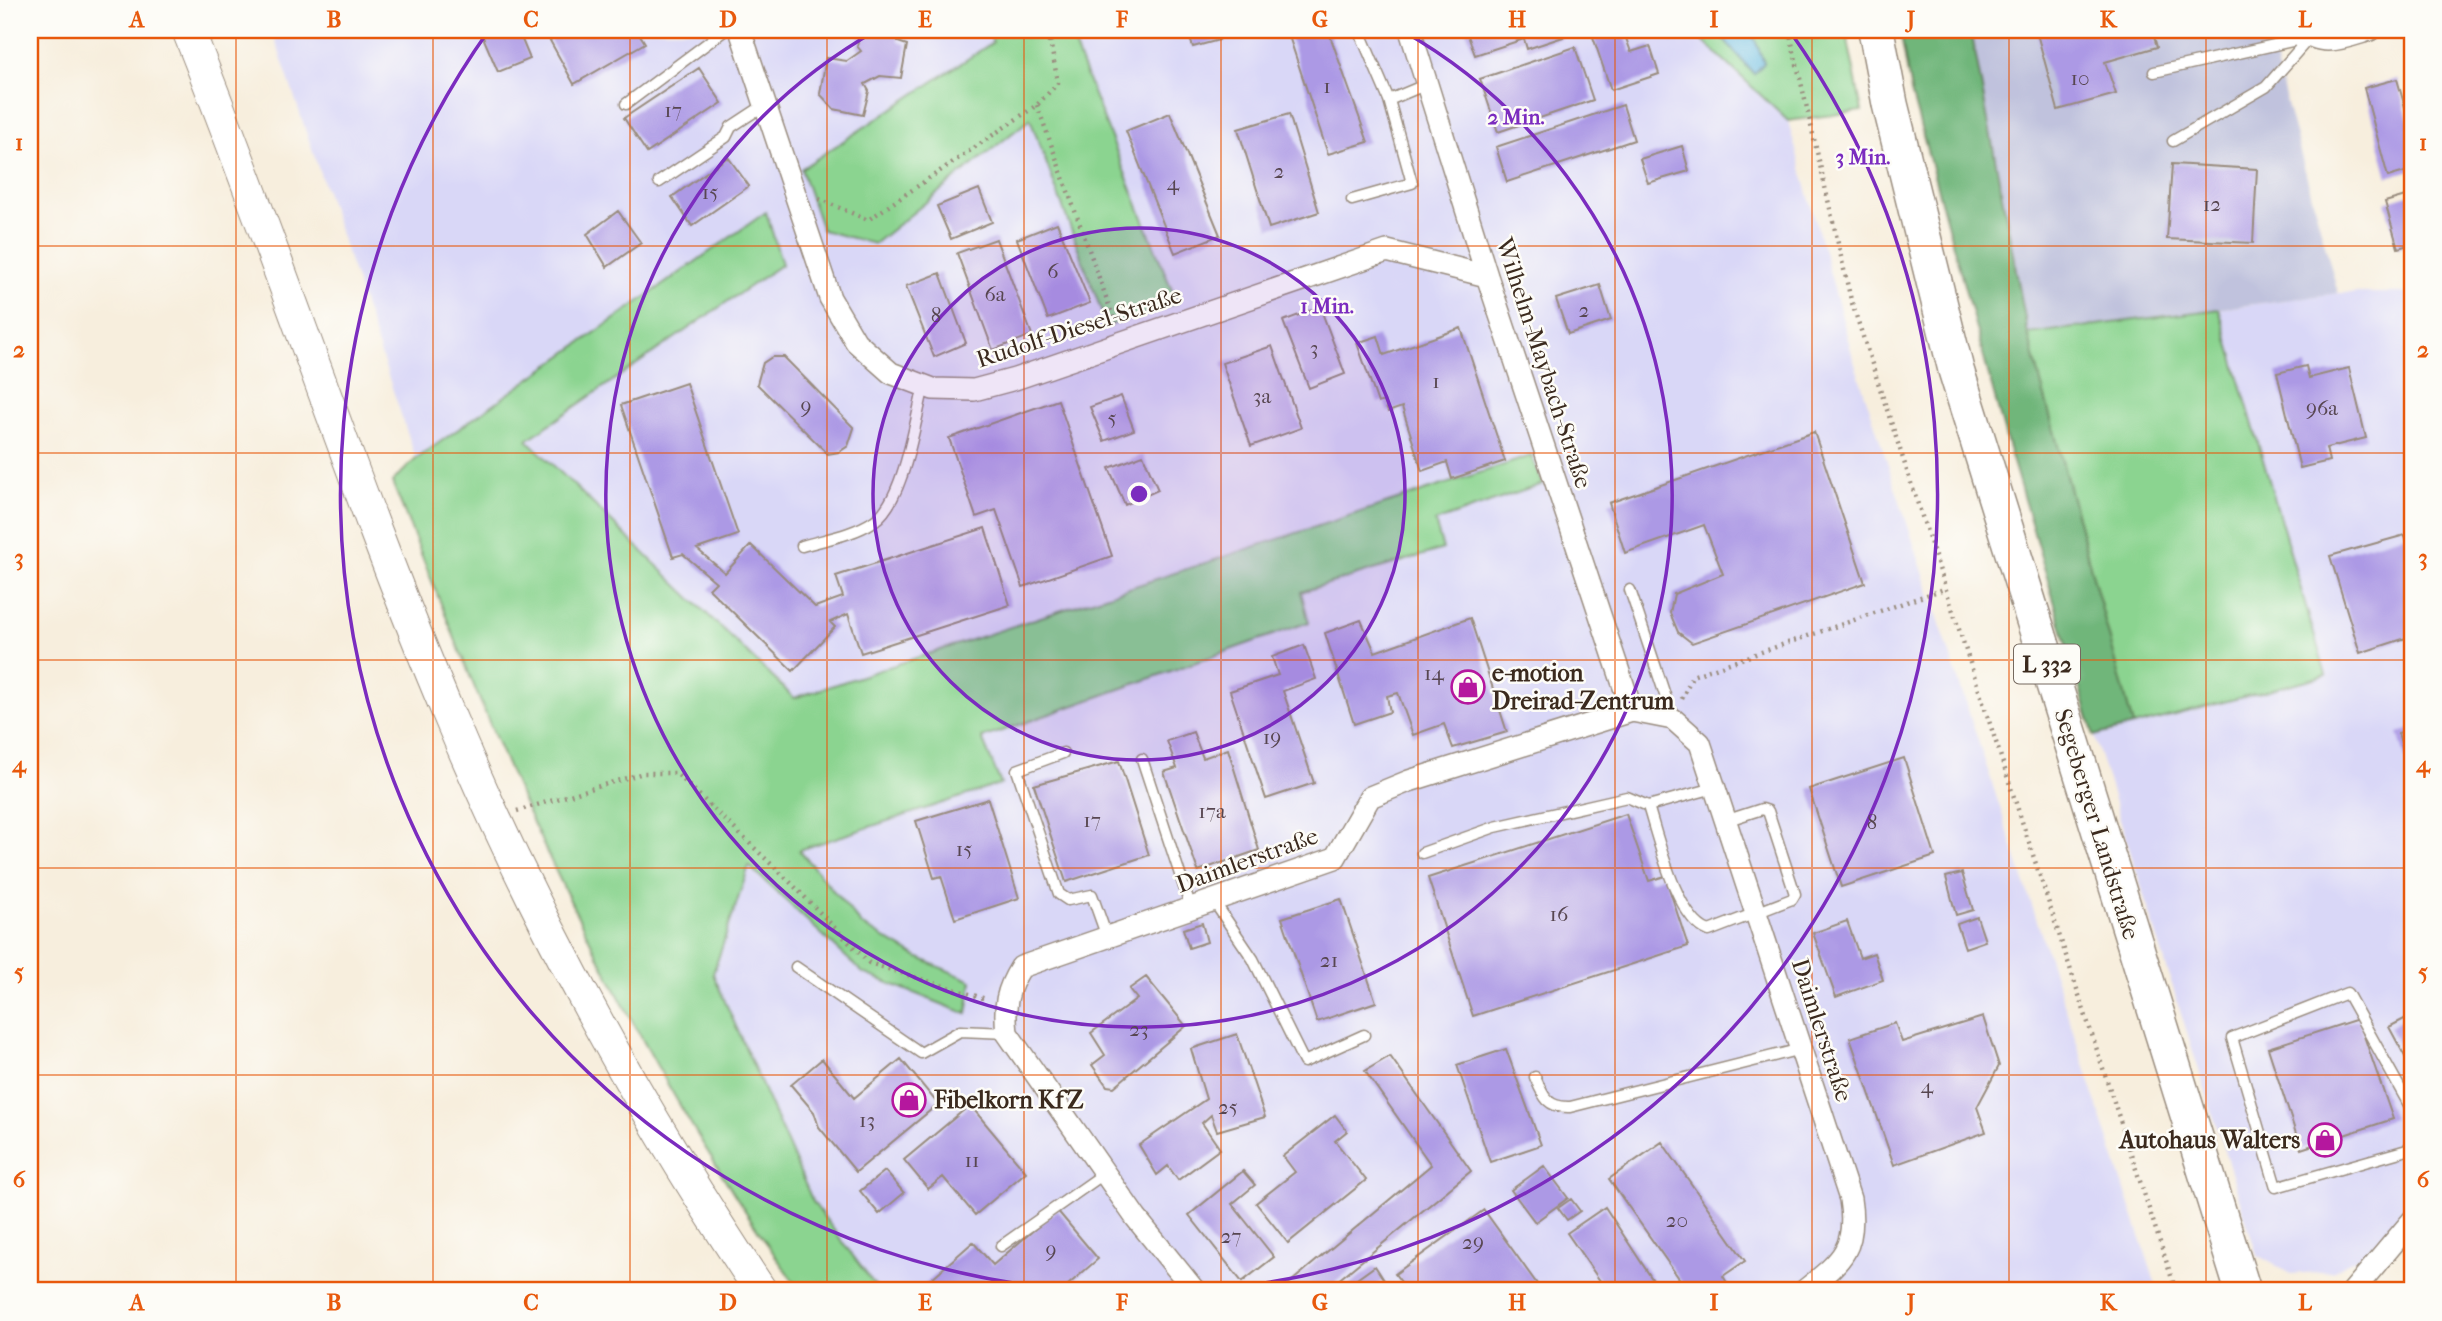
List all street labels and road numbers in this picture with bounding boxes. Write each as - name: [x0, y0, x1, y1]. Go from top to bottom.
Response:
- street label: Wilhelm-Maybach-Straße: [1490, 233, 1598, 492]
- street label: Rudolf-Diesel-Straße: [973, 281, 1185, 373]
- road number: L 332: [2014, 644, 2080, 684]
- street label: Segeberger Landstraße: [2049, 705, 2145, 943]
- street label: Daimlerstraße: [1172, 821, 1322, 899]
- street label: Daimlerstraße: [1786, 955, 1858, 1105]

